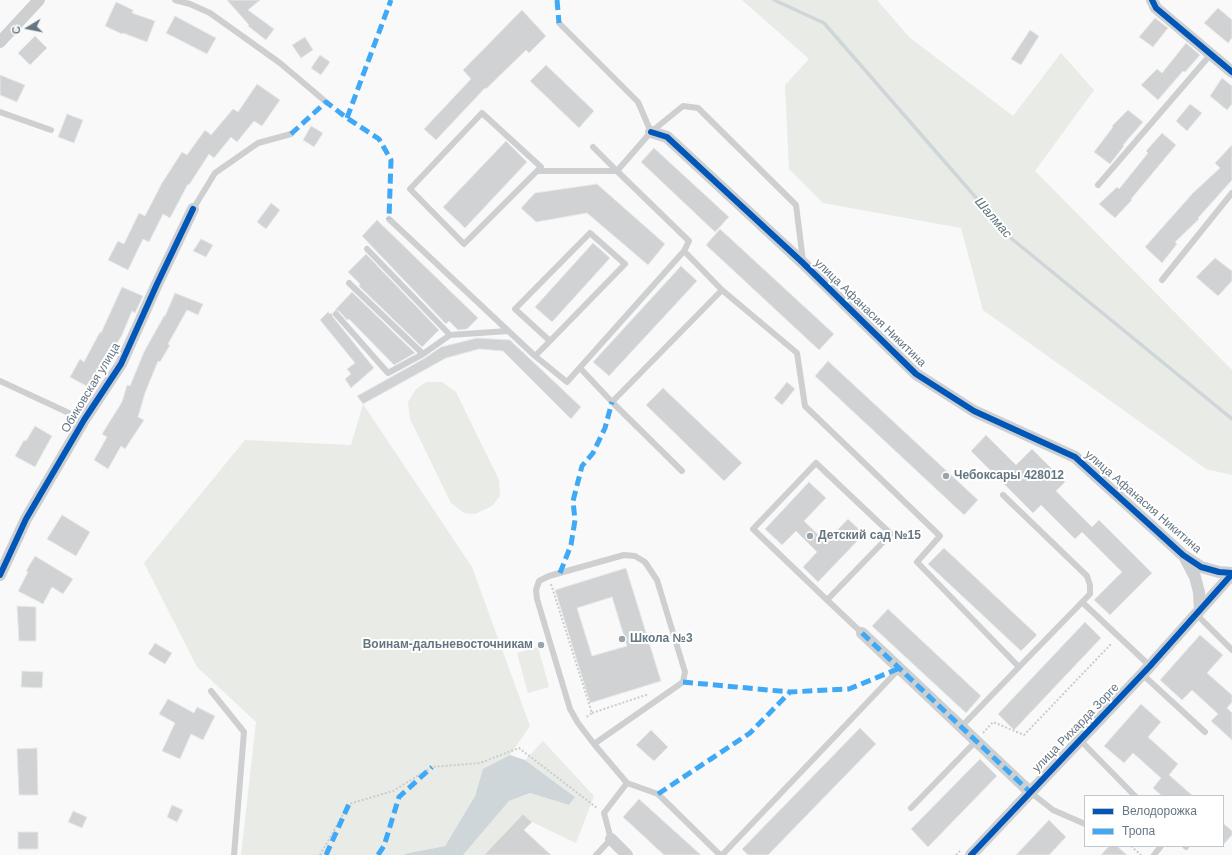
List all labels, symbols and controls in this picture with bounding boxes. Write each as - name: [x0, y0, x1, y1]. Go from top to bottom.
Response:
- north arrow: [8, 8, 48, 48]
- text: С: [10, 25, 23, 35]
- water label: Шалмас: [971, 194, 1015, 242]
- street label: улица Афанасия Никитина: [811, 256, 929, 370]
- street label: Обиковская улица: [59, 340, 123, 436]
- street label: улица Афанасия Никитина: [1082, 447, 1204, 557]
- place label: Чебоксары 428012: [954, 469, 1064, 483]
- marker: Чебоксары 428012: [941, 471, 951, 481]
- place label: Детский сад №15: [818, 529, 921, 543]
- marker: Детский сад №15: [805, 531, 815, 541]
- place label: Школа №3: [630, 632, 693, 646]
- marker: Школа №3: [617, 634, 627, 644]
- place label: Воинам-дальневосточникам: [363, 638, 533, 652]
- marker: Воинам-дальневосточникам: [536, 640, 546, 650]
- street label: улица Рихарда Зорге: [1030, 680, 1122, 776]
- legend: [1084, 795, 1224, 847]
- text: Велодорожка: [1122, 804, 1197, 818]
- text: Тропа: [1122, 824, 1155, 838]

